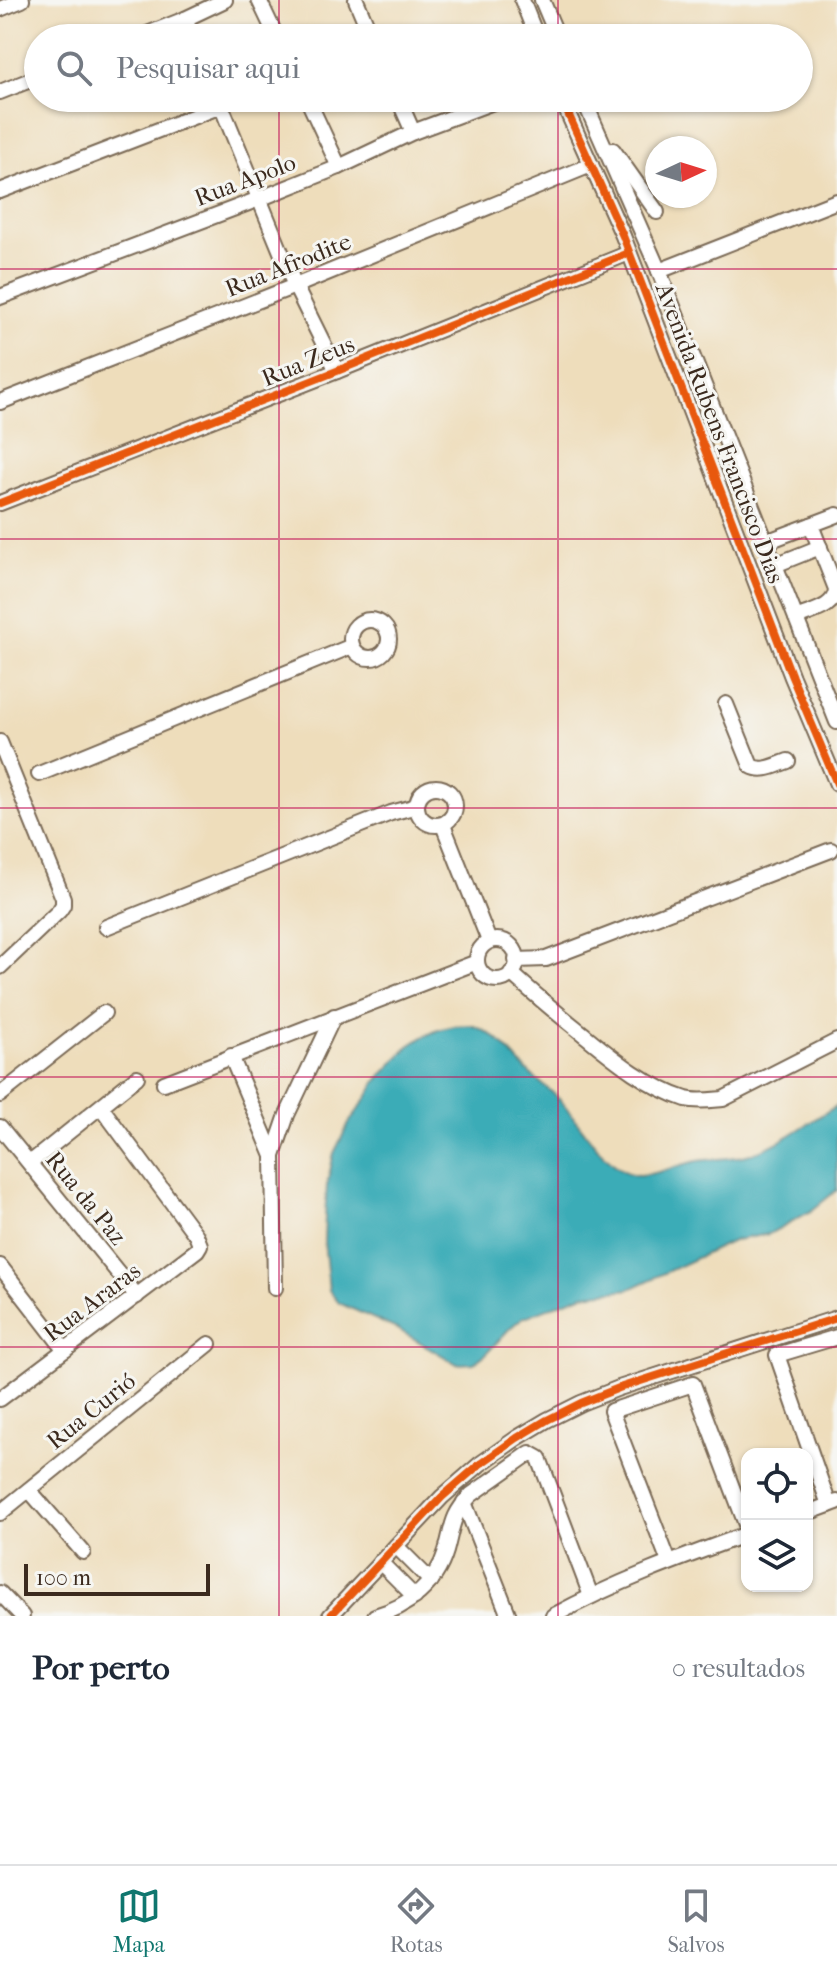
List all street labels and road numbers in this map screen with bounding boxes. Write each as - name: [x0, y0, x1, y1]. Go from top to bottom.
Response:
- street label: Rua Apolo: [190, 148, 300, 212]
- street label: Rua Afrodite: [221, 227, 355, 303]
- street label: Avenida Rubens Francisco Dias: [649, 278, 790, 587]
- street label: Rua Zeus: [258, 330, 358, 392]
- street label: Rua da Paz: [40, 1146, 132, 1251]
- street label: Rua Araras: [38, 1256, 146, 1347]
- street label: Rua Curió: [41, 1367, 141, 1455]

